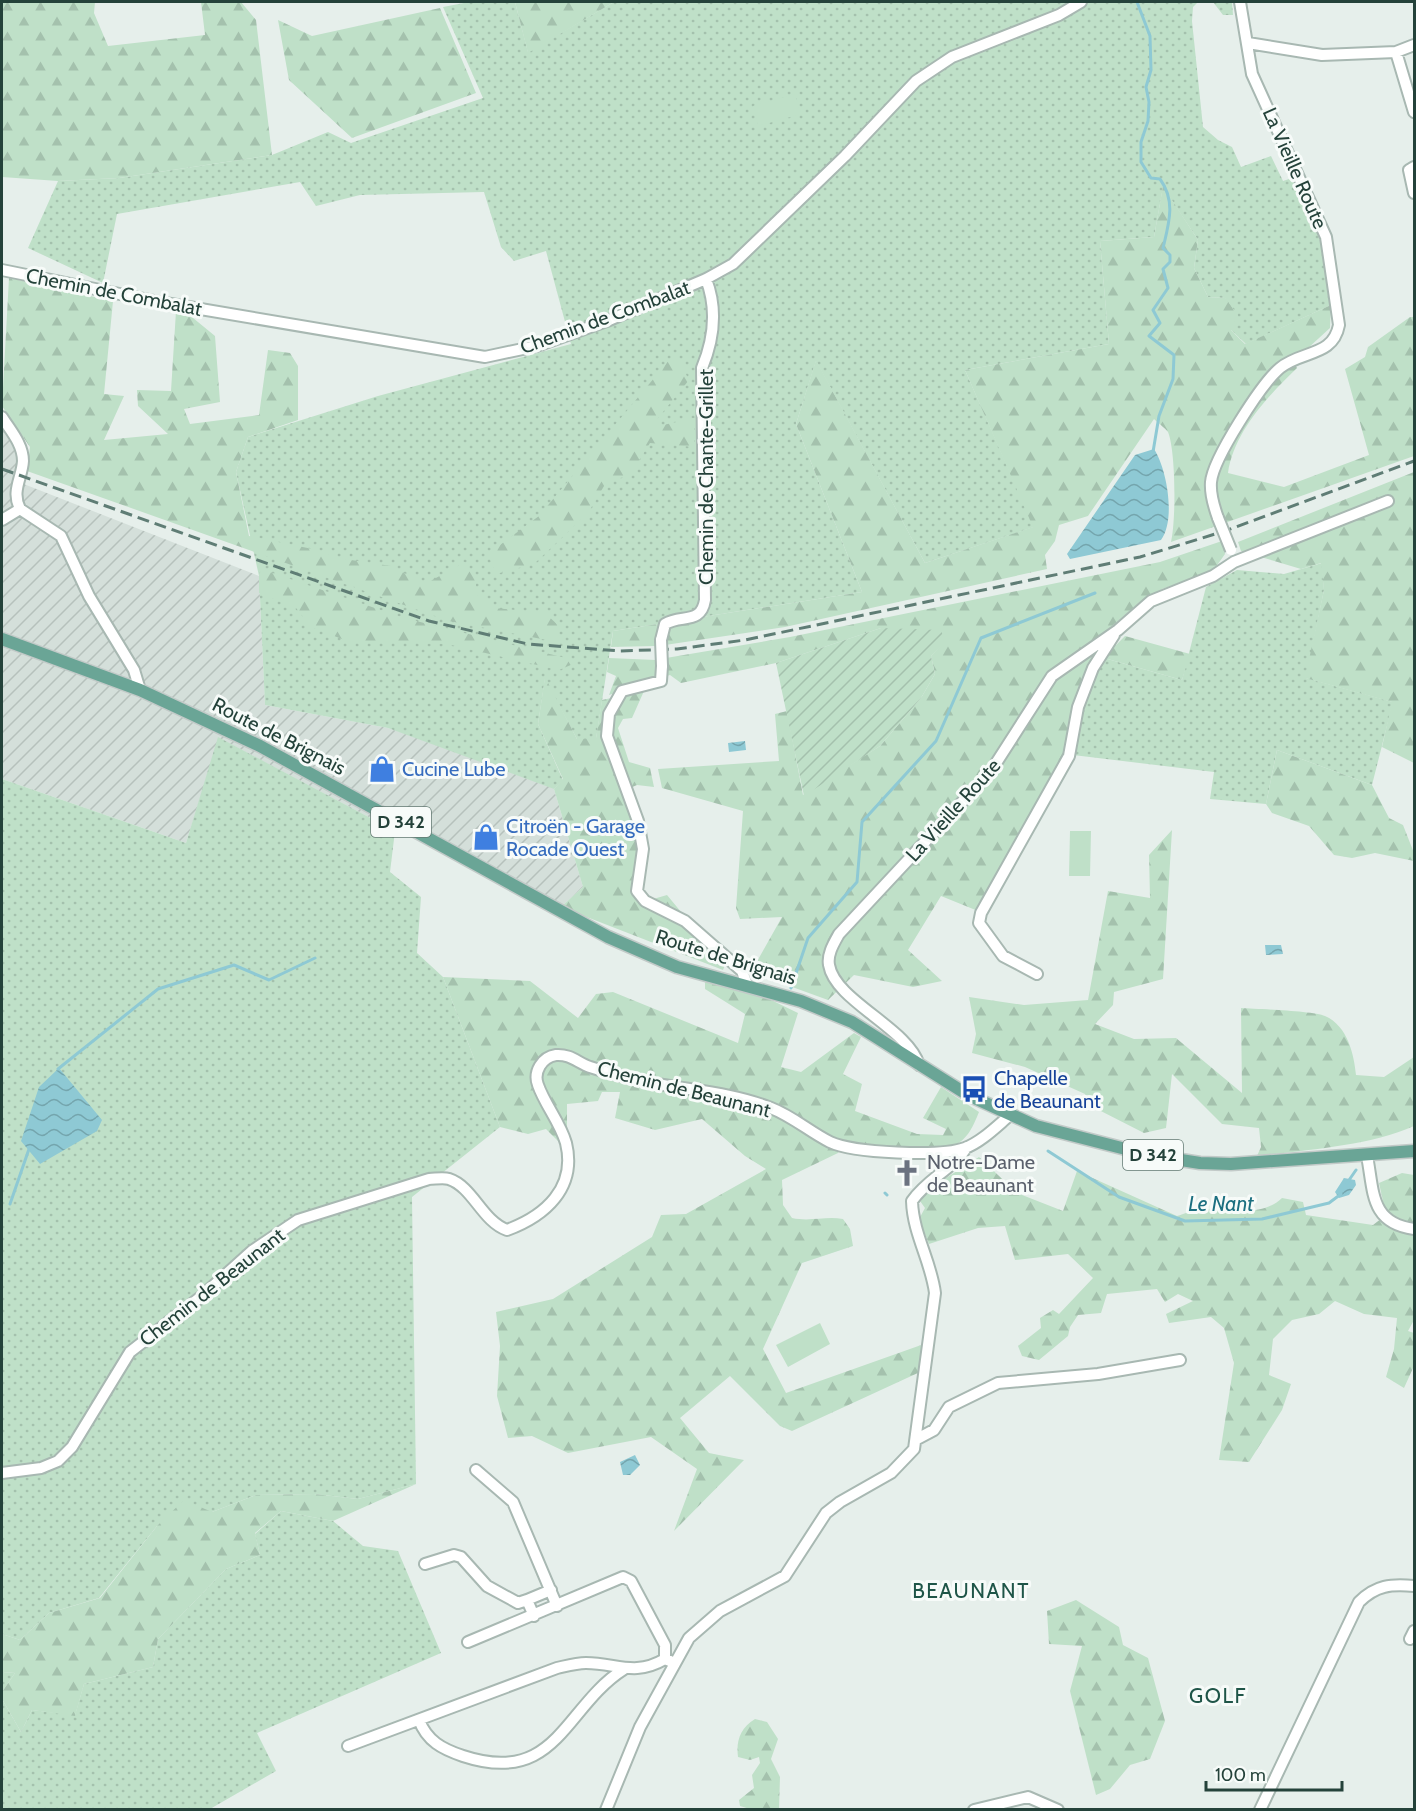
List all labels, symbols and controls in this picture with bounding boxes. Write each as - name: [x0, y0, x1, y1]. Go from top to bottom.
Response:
- street label: La Vieille Route: [1258, 104, 1332, 232]
- street label: Chemin de Combalat: [24, 263, 204, 321]
- street label: Chemin de Combalat: [517, 275, 693, 359]
- street label: Chemin de Chante-Grillet: [694, 369, 718, 585]
- street label: Route de Brignais: [208, 692, 350, 780]
- shop icon: Cucine Lube: [367, 754, 397, 784]
- street label: La Vieille Route: [901, 754, 1005, 866]
- place label: Cucine Lube: [402, 757, 505, 781]
- road number: D 342: [371, 807, 431, 837]
- place label: Citroën - Garage Rocade Ouest: [506, 814, 645, 861]
- shop icon: Citroën - Garage Rocade Ouest: [471, 822, 501, 852]
- street label: Route de Brignais: [653, 924, 799, 990]
- street label: Chemin de Beaunant: [595, 1056, 773, 1122]
- place label: Chapelle de Beaunant: [994, 1066, 1101, 1113]
- bus stop icon: Chapelle de Beaunant: [959, 1074, 989, 1104]
- road number: D 342: [1123, 1140, 1183, 1170]
- place label: Notre-Dame de Beaunant: [927, 1150, 1035, 1197]
- church icon: Notre-Dame de Beaunant: [892, 1158, 922, 1188]
- water label: Le Nant: [1188, 1191, 1254, 1216]
- street label: Chemin de Beaunant: [135, 1223, 290, 1351]
- district label: BEAUNANT: [912, 1578, 1030, 1603]
- district label: GOLF: [1189, 1683, 1247, 1708]
- scale bar: [1206, 1754, 1342, 1792]
- text: 100 m: [1215, 1764, 1266, 1786]

